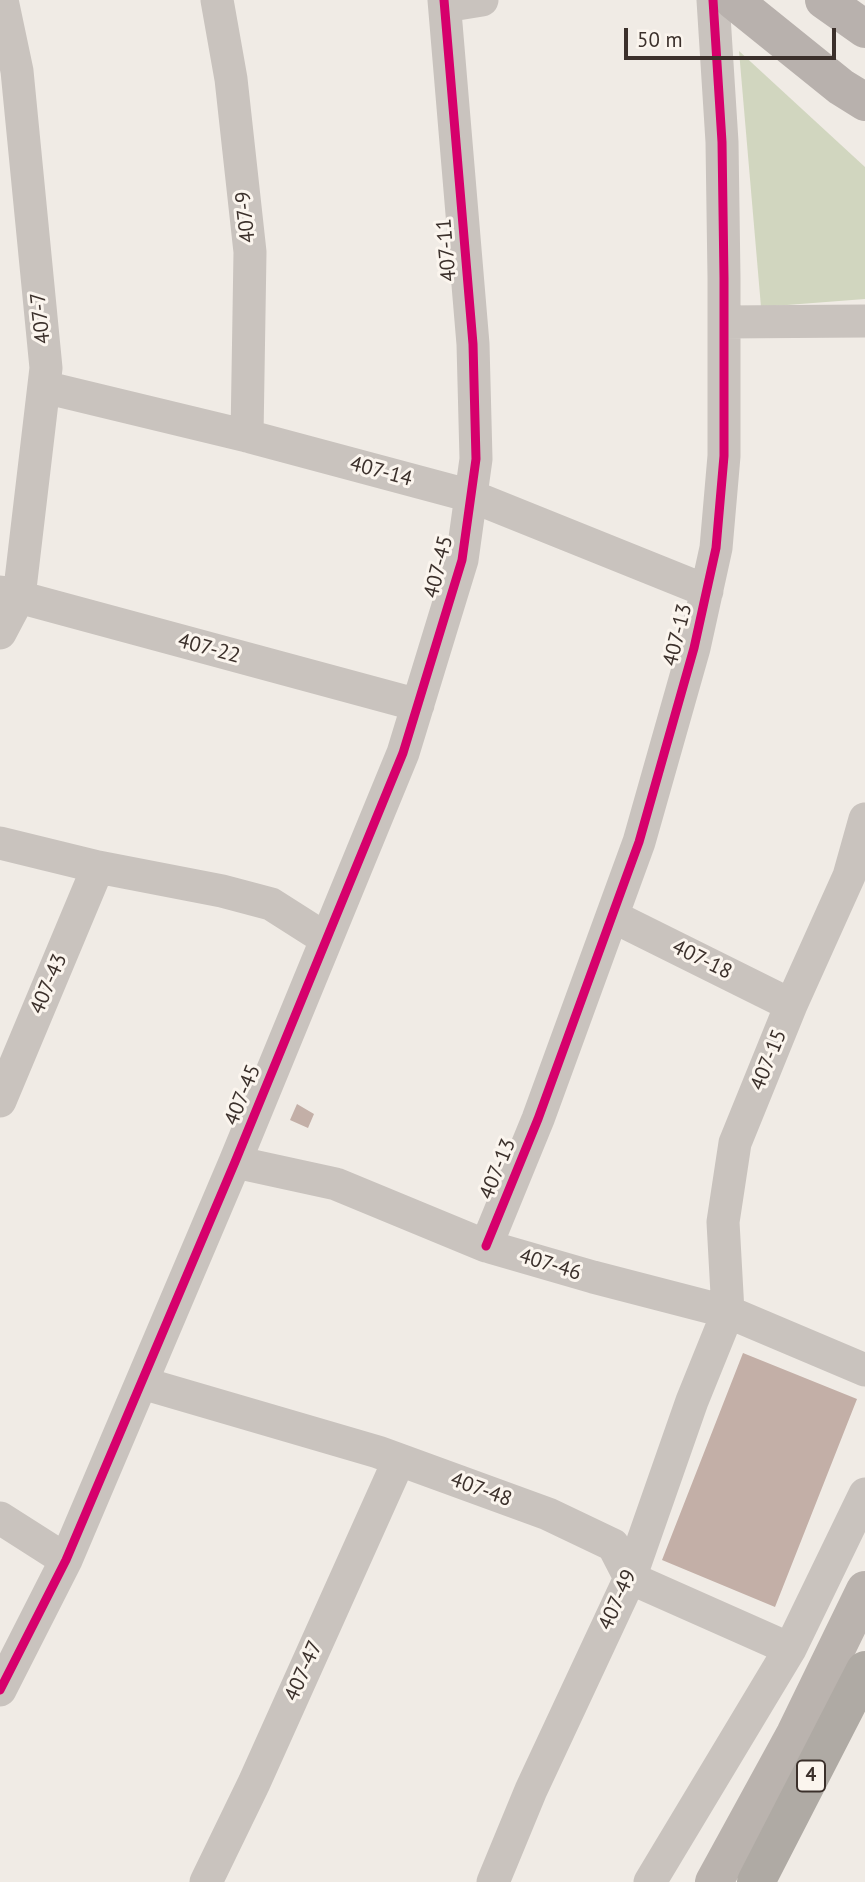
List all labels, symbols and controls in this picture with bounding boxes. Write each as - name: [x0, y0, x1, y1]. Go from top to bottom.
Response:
- scale bar: [627, 14, 839, 58]
- text: 50 m: [637, 26, 683, 53]
- street label: 407-9: [231, 190, 261, 244]
- street label: 407-11: [432, 217, 462, 283]
- street label: 407-7: [26, 291, 56, 345]
- street label: 407-14: [347, 452, 415, 492]
- street label: 407-45: [419, 533, 459, 601]
- street label: 407-13: [658, 601, 698, 669]
- street label: 407-22: [175, 629, 243, 669]
- street label: 407-18: [668, 935, 736, 985]
- street label: 407-43: [25, 950, 73, 1018]
- street label: 407-15: [745, 1026, 793, 1094]
- street label: 407-45: [219, 1061, 267, 1129]
- street label: 407-13: [474, 1135, 522, 1203]
- street label: 407-46: [516, 1244, 584, 1286]
- street label: 407-48: [447, 1467, 515, 1513]
- street label: 407-49: [594, 1566, 642, 1634]
- street label: 407-47: [280, 1637, 328, 1705]
- road number: 4: [797, 1760, 825, 1792]

